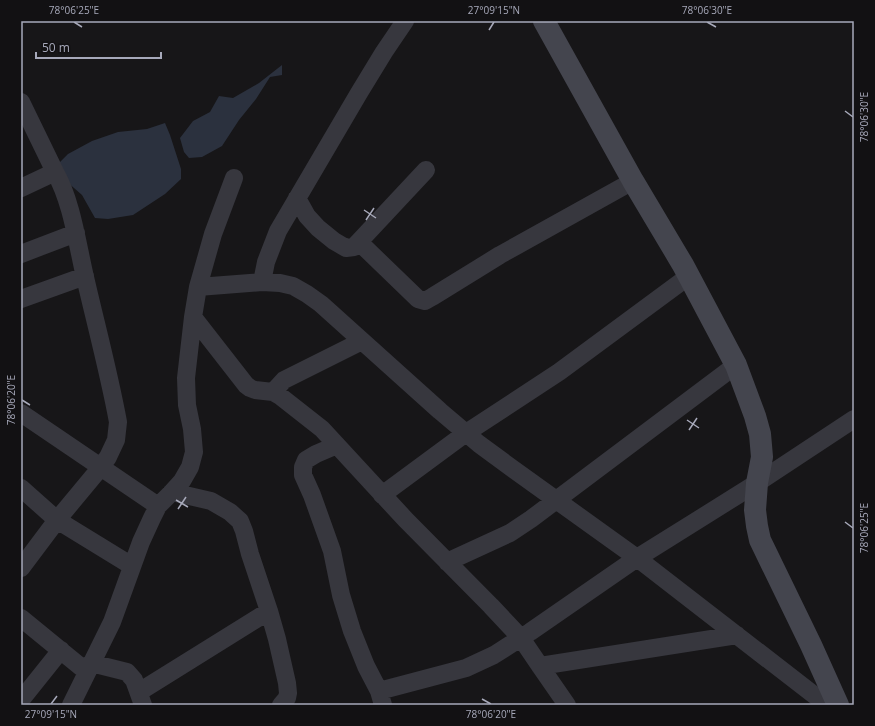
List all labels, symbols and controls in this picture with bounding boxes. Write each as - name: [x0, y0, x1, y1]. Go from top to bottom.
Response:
- text: 78°06'25"E: [49, 3, 99, 17]
- text: 27°09'15"N: [468, 3, 520, 17]
- text: 78°06'30"E: [682, 3, 732, 17]
- scale bar: [36, 34, 161, 60]
- text: 50 m: [42, 39, 70, 56]
- text: 78°06'30"E: [857, 92, 871, 142]
- text: 78°06'20"E: [4, 375, 18, 425]
- text: 78°06'25"E: [857, 503, 871, 553]
- text: 27°09'15"N: [25, 707, 77, 721]
- text: 78°06'20"E: [466, 707, 516, 721]

